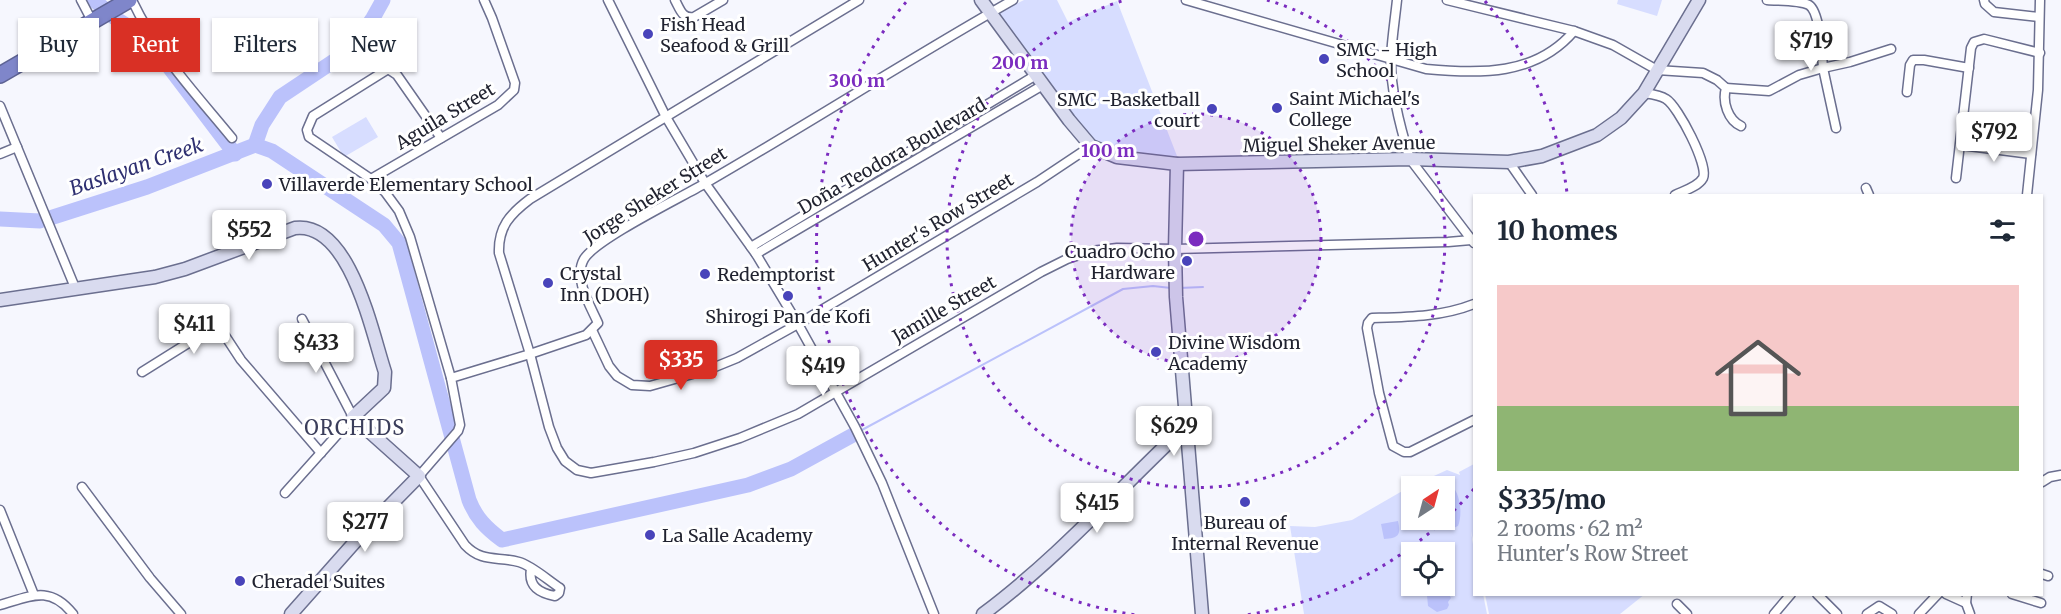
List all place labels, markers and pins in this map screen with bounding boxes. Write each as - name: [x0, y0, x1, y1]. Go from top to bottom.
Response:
- place label: Fish Head Seafood & Grill: [660, 13, 790, 57]
- pin: $719: [1775, 21, 1847, 72]
- marker: Fish Head Seafood & Grill: [641, 27, 655, 41]
- place label: SMC - High School: [1336, 38, 1438, 82]
- marker: SMC - High School: [1317, 52, 1331, 66]
- place label: Saint Michael's College: [1289, 87, 1420, 131]
- place label: SMC -Basketball court: [1057, 88, 1200, 132]
- marker: Saint Michael's College: [1270, 101, 1284, 115]
- marker: SMC -Basketball court: [1205, 102, 1219, 116]
- pin: $792: [1958, 112, 2030, 163]
- place label: Villaverde Elementary School: [278, 173, 533, 196]
- marker: Villaverde Elementary School: [260, 177, 274, 191]
- pin: $552: [213, 210, 285, 261]
- centre of rings: [1186, 229, 1206, 249]
- place label: Cuadro Ocho Hardware: [1065, 240, 1175, 284]
- marker: Cuadro Ocho Hardware: [1180, 254, 1194, 268]
- place label: Crystal Inn (DOH): [560, 262, 650, 306]
- place label: Redemptorist: [717, 263, 835, 286]
- marker: Redemptorist: [698, 267, 712, 281]
- marker: Crystal Inn (DOH): [541, 276, 555, 290]
- marker: Shirogi Pan de Kofi: [781, 289, 795, 303]
- pin: $411: [158, 304, 230, 355]
- place label: Shirogi Pan de Kofi: [705, 305, 871, 328]
- pin: $433: [280, 323, 352, 374]
- place label: Divine Wisdom Academy: [1167, 331, 1301, 375]
- pin: $335: [645, 340, 717, 391]
- marker: Divine Wisdom Academy: [1149, 345, 1163, 359]
- pin: $419: [787, 346, 859, 397]
- pin: $629: [1138, 406, 1210, 457]
- pin: $415: [1061, 483, 1133, 534]
- marker: Bureau of Internal Revenue: [1238, 495, 1252, 509]
- pin: $277: [329, 502, 401, 553]
- place label: Bureau of Internal Revenue: [1171, 511, 1319, 555]
- place label: La Salle Academy: [662, 524, 813, 547]
- marker: La Salle Academy: [643, 528, 657, 542]
- place label: Cheradel Suites: [252, 570, 385, 593]
- marker: Cheradel Suites: [233, 574, 247, 588]

